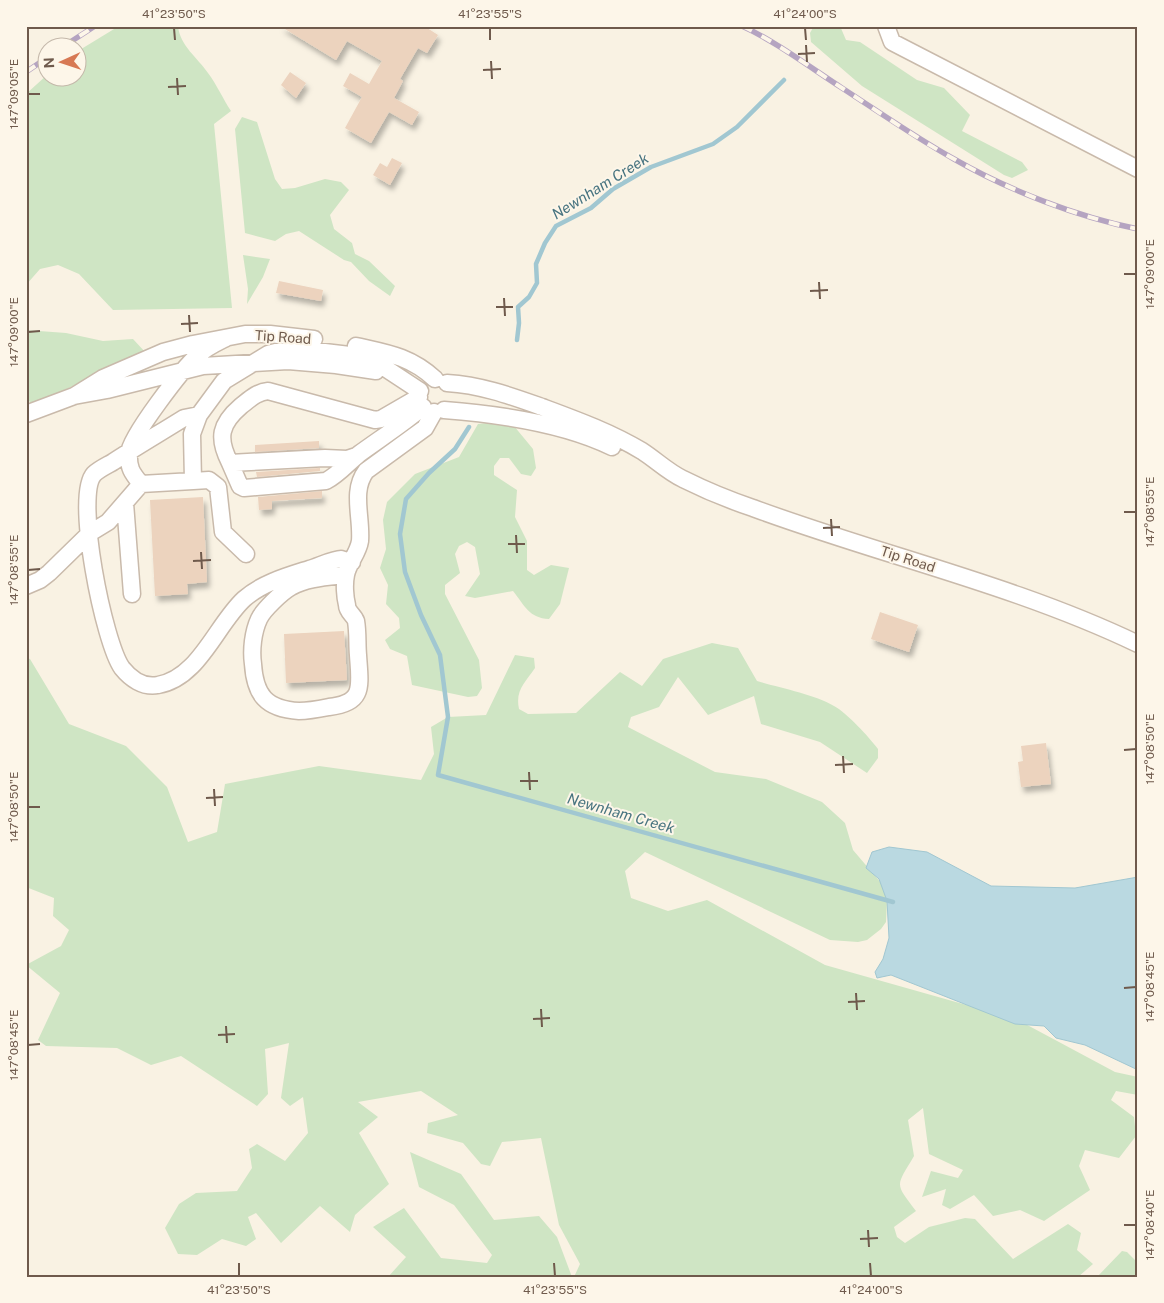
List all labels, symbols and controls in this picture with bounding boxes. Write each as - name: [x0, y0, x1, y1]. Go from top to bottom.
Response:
- text: 41°23'50"S: [142, 7, 206, 21]
- text: 41°23'55"S: [458, 7, 522, 21]
- text: 41°24'00"S: [773, 7, 837, 21]
- north arrow: [38, 38, 88, 88]
- text: N: [41, 57, 57, 69]
- text: 147°09'05"E: [7, 59, 21, 129]
- water label: Newnham Creek: [548, 149, 652, 223]
- text: 147°09'00"E: [1143, 239, 1157, 309]
- text: 147°09'00"E: [7, 297, 21, 367]
- street label: Tip Road: [254, 327, 312, 347]
- text: 147°08'55"E: [1143, 476, 1157, 548]
- text: 147°08'55"E: [7, 534, 21, 606]
- street label: Tip Road: [879, 543, 937, 575]
- text: 147°08'50"E: [1143, 714, 1157, 784]
- text: 147°08'50"E: [7, 772, 21, 842]
- water label: Newnham Creek: [565, 790, 677, 837]
- text: 147°08'45"E: [1143, 952, 1157, 1022]
- text: 147°08'45"E: [7, 1010, 21, 1080]
- text: 147°08'40"E: [1143, 1190, 1157, 1260]
- text: 41°23'50"S: [207, 1283, 271, 1297]
- text: 41°23'55"S: [523, 1283, 587, 1297]
- text: 41°24'00"S: [839, 1283, 903, 1297]

